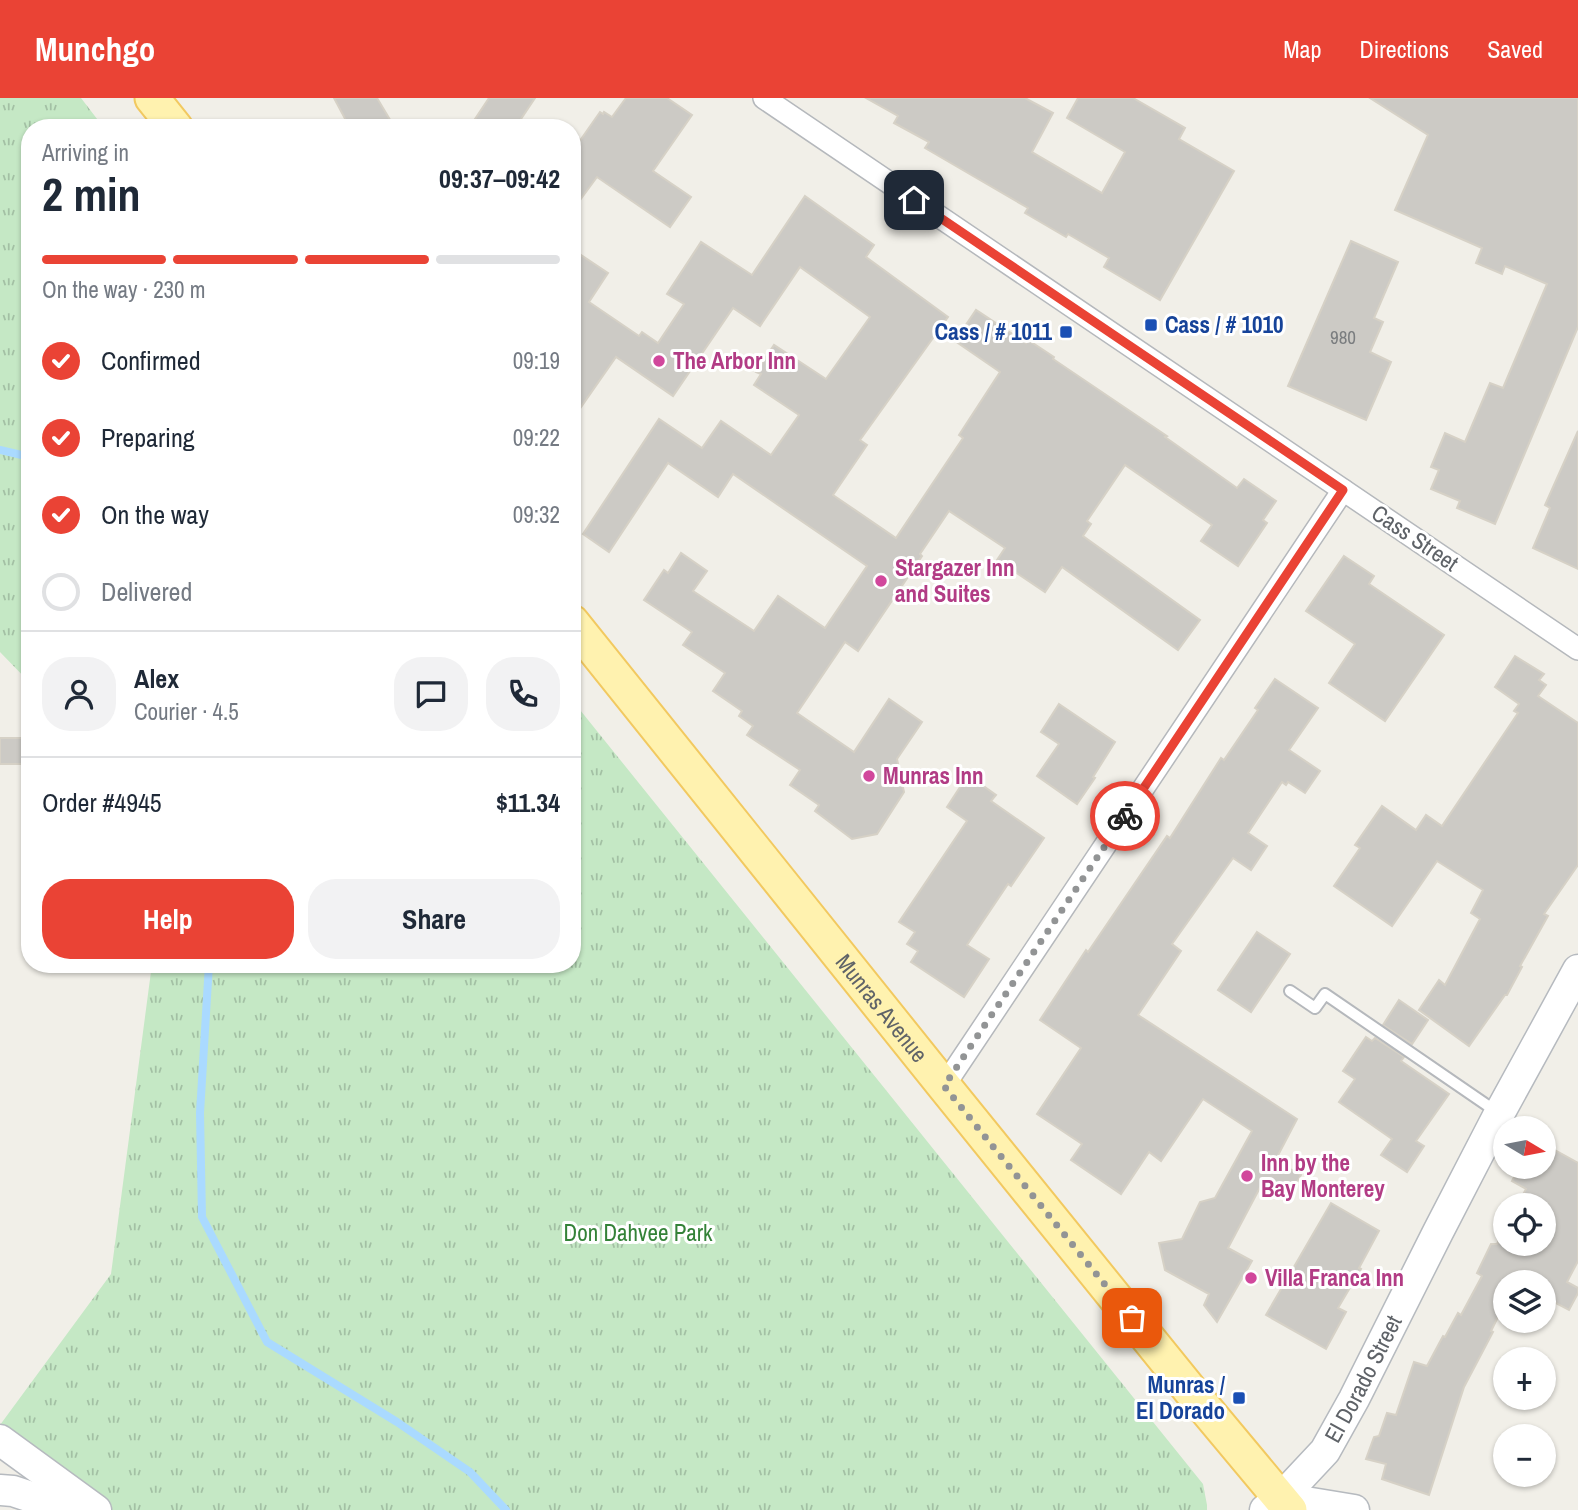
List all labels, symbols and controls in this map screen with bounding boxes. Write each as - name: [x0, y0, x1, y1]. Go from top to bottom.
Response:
- text: Munchgo: [35, 27, 155, 71]
- text: Map: [1283, 33, 1321, 65]
- text: Directions: [1359, 33, 1449, 65]
- text: Saved: [1487, 33, 1543, 65]
- text: Arriving in: [42, 137, 129, 168]
- text: 09:37–09:42: [439, 161, 560, 196]
- text: 2 min: [42, 163, 141, 225]
- pin: [884, 170, 944, 230]
- icon: home: [895, 181, 933, 219]
- text: On the way · 230 m: [42, 274, 206, 305]
- place label: Cass / # 1010: [1165, 309, 1284, 340]
- place label: Cass / # 1011: [935, 316, 1053, 347]
- marker: Cass / # 1010: [1143, 317, 1159, 333]
- marker: Cass / # 1011: [1058, 324, 1074, 340]
- house number: 980: [1330, 324, 1356, 350]
- icon: check: [42, 342, 80, 380]
- text: Confirmed: [101, 343, 201, 378]
- text: 09:19: [513, 345, 560, 376]
- place label: The Arbor Inn: [673, 345, 796, 376]
- marker: The Arbor Inn: [651, 353, 667, 369]
- icon: check: [42, 419, 80, 457]
- text: Preparing: [101, 420, 195, 455]
- text: 09:22: [513, 422, 560, 453]
- icon: check: [42, 496, 80, 534]
- text: On the way: [101, 497, 209, 532]
- street label: Cass Street: [1366, 497, 1465, 578]
- text: 09:32: [513, 499, 560, 530]
- place label: Stargazer Inn and Suites: [895, 552, 1015, 609]
- marker: Stargazer Inn and Suites: [873, 573, 889, 589]
- text: Delivered: [101, 574, 192, 609]
- button: person: [42, 657, 116, 731]
- button: chat: [394, 657, 468, 731]
- button: phone: [486, 657, 560, 731]
- text: Alex: [134, 661, 179, 696]
- text: Courier · 4.5: [134, 696, 239, 727]
- place label: Munras Inn: [883, 760, 984, 791]
- marker: Munras Inn: [861, 768, 877, 784]
- courier: [1090, 781, 1160, 851]
- text: Order #4945: [42, 785, 162, 820]
- text: $11.34: [496, 785, 560, 820]
- icon: bike: [1106, 797, 1144, 835]
- button: Help: [42, 879, 294, 959]
- button: Share: [308, 879, 560, 959]
- street label: Munras Avenue: [829, 947, 935, 1069]
- north arrow: [1493, 1116, 1556, 1180]
- map controls: [1493, 1116, 1556, 1487]
- place label: Inn by the Bay Monterey: [1261, 1147, 1385, 1204]
- marker: Inn by the Bay Monterey: [1239, 1168, 1255, 1184]
- button: locate: [1493, 1193, 1556, 1256]
- park label: Don Dahvee Park: [564, 1217, 713, 1248]
- place label: Villa Franca Inn: [1265, 1262, 1404, 1293]
- marker: Villa Franca Inn: [1243, 1270, 1259, 1286]
- button: layers: [1493, 1270, 1556, 1333]
- pin: [1102, 1288, 1162, 1348]
- icon: bag: [1113, 1299, 1151, 1337]
- street label: El Dorado Street: [1317, 1310, 1409, 1448]
- button: +: [1493, 1347, 1556, 1410]
- place label: Munras / El Dorado: [1136, 1369, 1226, 1426]
- marker: Munras / El Dorado: [1231, 1390, 1247, 1406]
- button: −: [1493, 1424, 1556, 1487]

